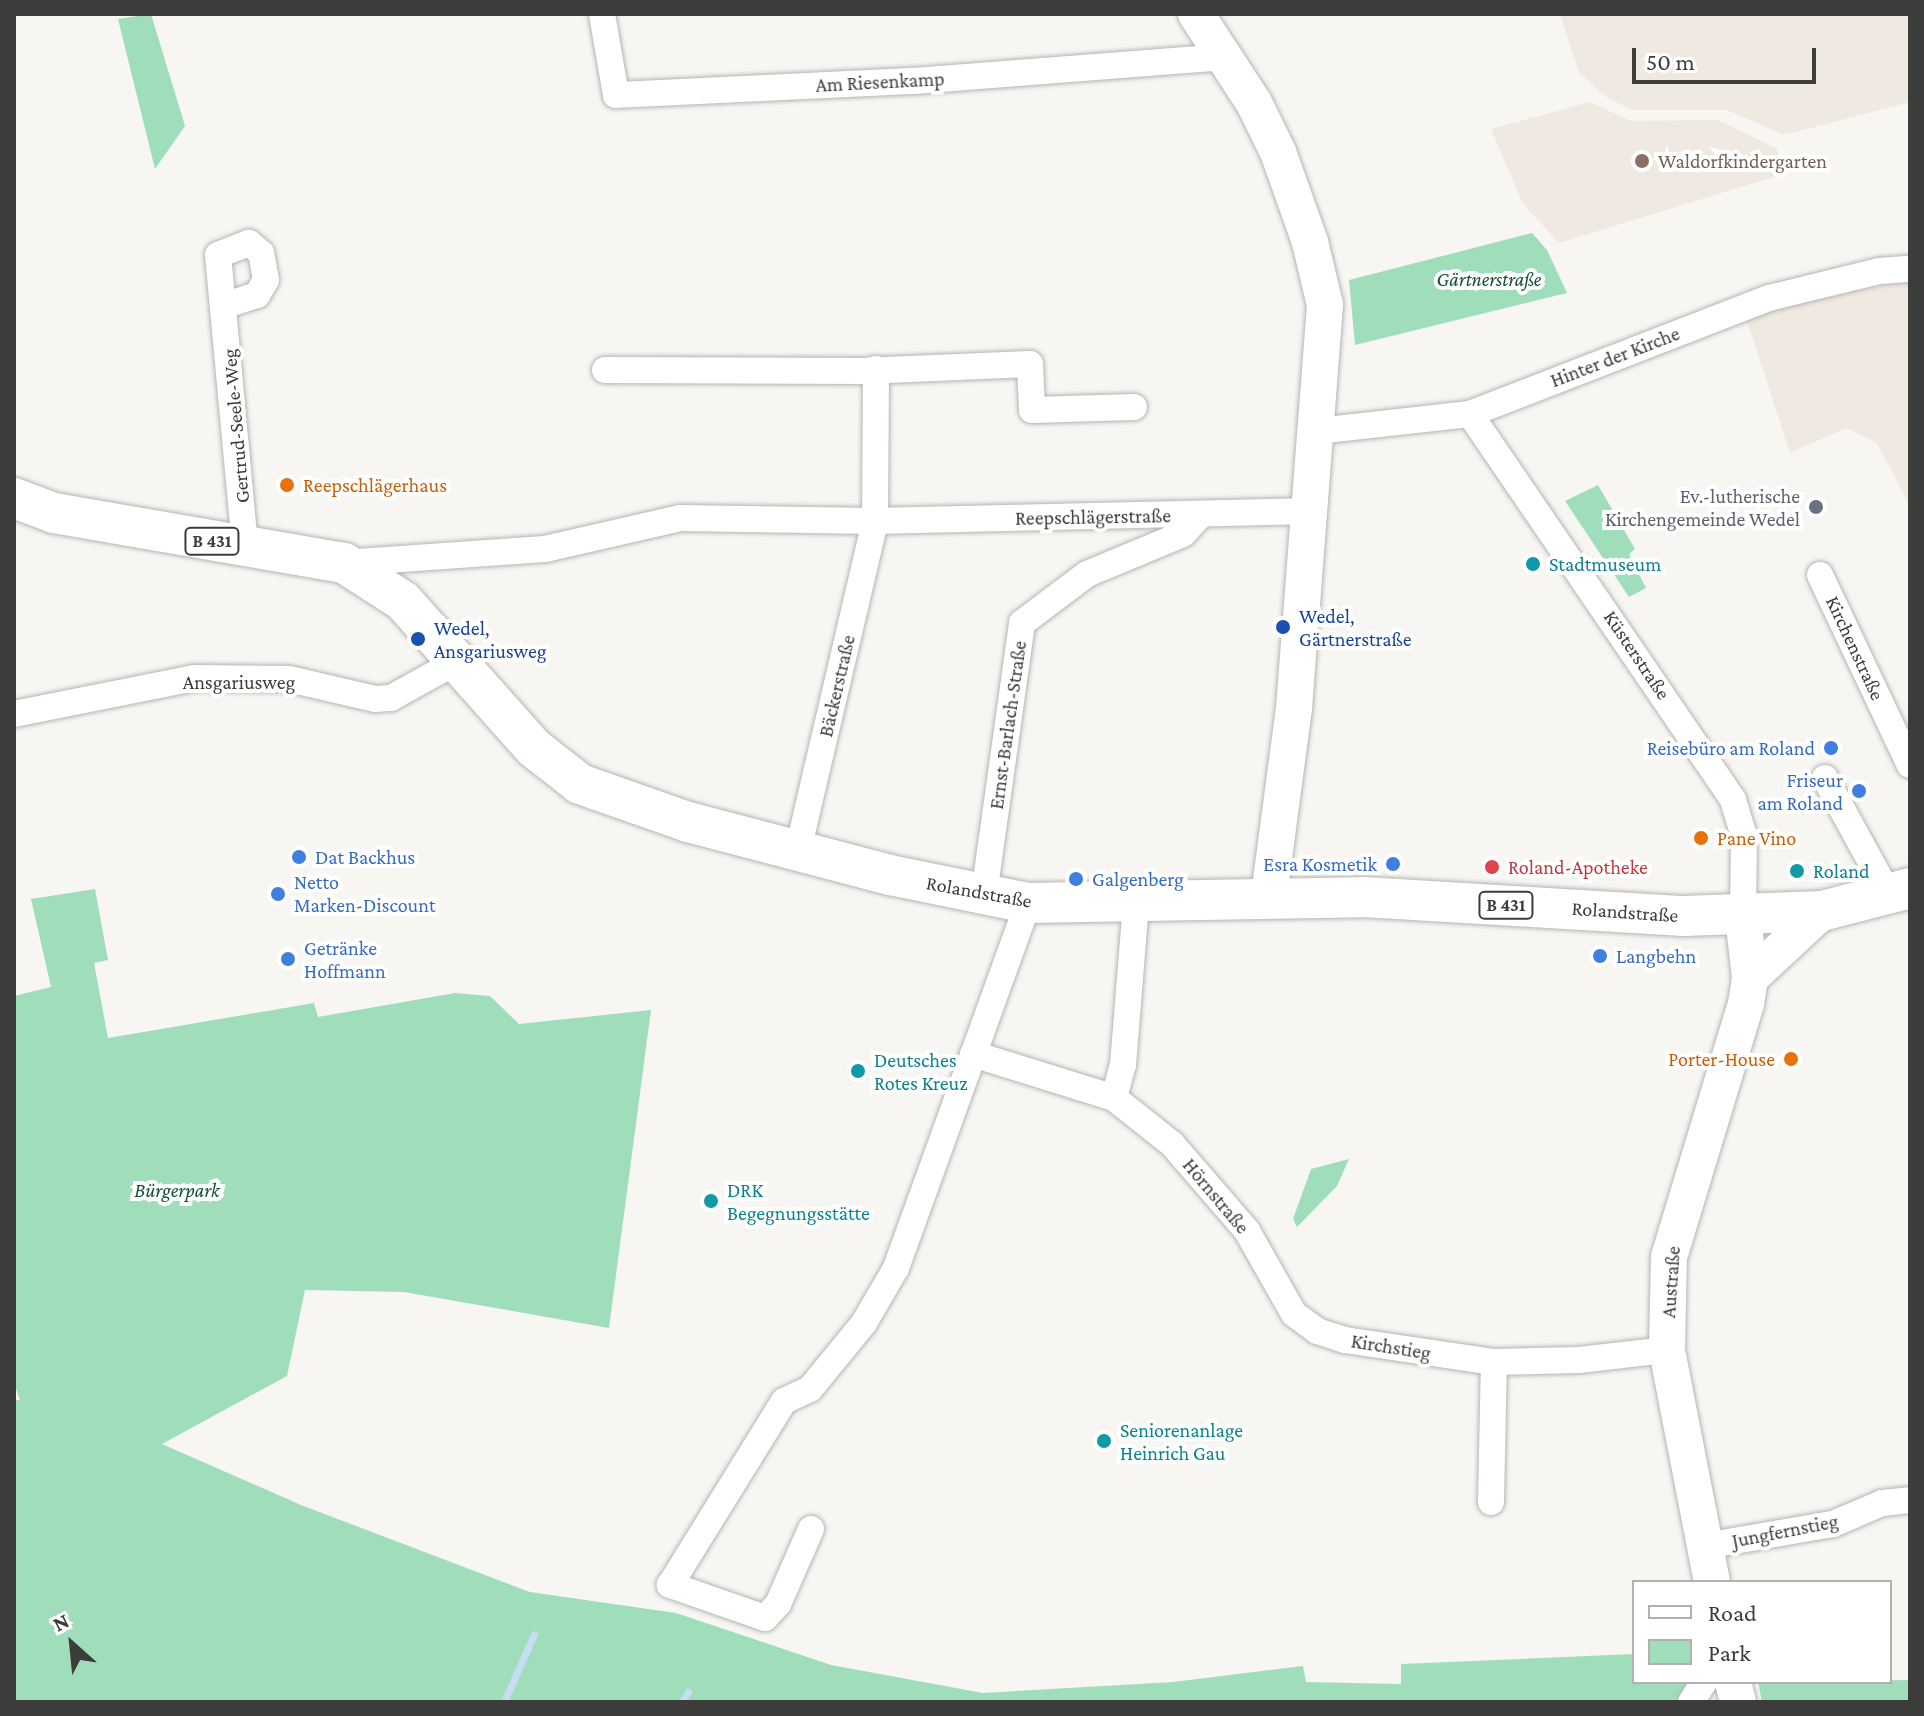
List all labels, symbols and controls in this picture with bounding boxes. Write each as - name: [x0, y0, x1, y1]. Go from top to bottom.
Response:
- scale bar: [1636, 32, 1820, 82]
- text: 50 m: [1646, 48, 1695, 75]
- street label: Am Riesenkamp: [815, 67, 945, 97]
- place label: Waldorfkindergarten: [1658, 149, 1827, 173]
- marker: Waldorfkindergarten: [1633, 152, 1651, 170]
- park label: Gärtnerstraße: [1437, 267, 1541, 291]
- street label: Hinter der Kirche: [1547, 321, 1683, 393]
- street label: Gertrud-Seele-Weg: [217, 348, 255, 504]
- place label: Reepschlägerhaus: [303, 473, 447, 497]
- marker: Reepschlägerhaus: [278, 476, 296, 494]
- place label: Ev.-lutherische Kirchengemeinde Wedel: [1605, 484, 1800, 531]
- marker: Ev.-lutherische Kirchengemeinde Wedel: [1807, 498, 1825, 516]
- street label: Reepschlägerstraße: [1015, 504, 1171, 530]
- road number: B 431: [184, 527, 240, 555]
- place label: Stadtmuseum: [1549, 552, 1661, 576]
- marker: Stadtmuseum: [1524, 555, 1542, 573]
- street label: Kirchenstraße: [1820, 592, 1890, 704]
- place label: Wedel, Gärtnerstraße: [1299, 604, 1412, 651]
- street label: Küsterstraße: [1598, 606, 1676, 704]
- place label: Wedel, Ansgariusweg: [434, 616, 546, 663]
- marker: Wedel, Gärtnerstraße: [1274, 618, 1292, 636]
- marker: Wedel, Ansgariusweg: [409, 630, 427, 648]
- street label: Bäckerstraße: [814, 633, 860, 739]
- street label: Ernst-Barlach-Straße: [984, 639, 1032, 811]
- street label: Ansgariusweg: [183, 670, 295, 694]
- place label: Reisebüro am Roland: [1647, 736, 1815, 760]
- marker: Reisebüro am Roland: [1822, 739, 1840, 757]
- place label: Friseur am Roland: [1757, 768, 1843, 815]
- marker: Friseur am Roland: [1850, 782, 1868, 800]
- place label: Pane Vino: [1717, 826, 1796, 850]
- marker: Pane Vino: [1692, 829, 1710, 847]
- place label: Dat Backhus: [315, 845, 415, 869]
- marker: Dat Backhus: [290, 848, 308, 866]
- place label: Esra Kosmetik: [1263, 852, 1377, 876]
- marker: Esra Kosmetik: [1384, 855, 1402, 873]
- place label: Roland-Apotheke: [1508, 855, 1648, 879]
- marker: Roland-Apotheke: [1483, 858, 1501, 876]
- place label: Roland: [1813, 859, 1870, 883]
- marker: Roland: [1788, 862, 1806, 880]
- place label: Galgenberg: [1092, 867, 1184, 891]
- place label: Netto Marken-Discount: [294, 870, 436, 917]
- marker: Galgenberg: [1067, 870, 1085, 888]
- street label: Rolandstraße: [924, 871, 1034, 913]
- marker: Netto Marken-Discount: [269, 885, 287, 903]
- road number: B 431: [1478, 891, 1534, 919]
- street label: Rolandstraße: [1571, 896, 1679, 928]
- place label: Getränke Hoffmann: [304, 936, 386, 983]
- place label: Langbehn: [1616, 944, 1696, 968]
- marker: Langbehn: [1591, 947, 1609, 965]
- marker: Getränke Hoffmann: [279, 950, 297, 968]
- place label: Porter-House: [1668, 1047, 1775, 1071]
- place label: Deutsches Rotes Kreuz: [874, 1048, 968, 1095]
- marker: Porter-House: [1782, 1050, 1800, 1068]
- marker: Deutsches Rotes Kreuz: [849, 1062, 867, 1080]
- street label: Hörnstraße: [1177, 1153, 1255, 1239]
- park label: Bürgerpark: [134, 1178, 220, 1202]
- place label: DRK Begegnungsstätte: [727, 1178, 870, 1225]
- marker: DRK Begegnungsstätte: [702, 1192, 720, 1210]
- street label: Austraße: [1657, 1245, 1685, 1319]
- street label: Kirchstieg: [1349, 1329, 1433, 1365]
- place label: Seniorenanlage Heinrich Gau: [1120, 1418, 1243, 1465]
- marker: Seniorenanlage Heinrich Gau: [1095, 1432, 1113, 1450]
- street label: Jungfernstieg: [1730, 1509, 1840, 1553]
- legend: [1632, 1580, 1892, 1684]
- text: Road: [1708, 1599, 1757, 1626]
- north arrow: [32, 1604, 112, 1684]
- text: N: [49, 1608, 73, 1637]
- text: Park: [1708, 1639, 1751, 1666]

